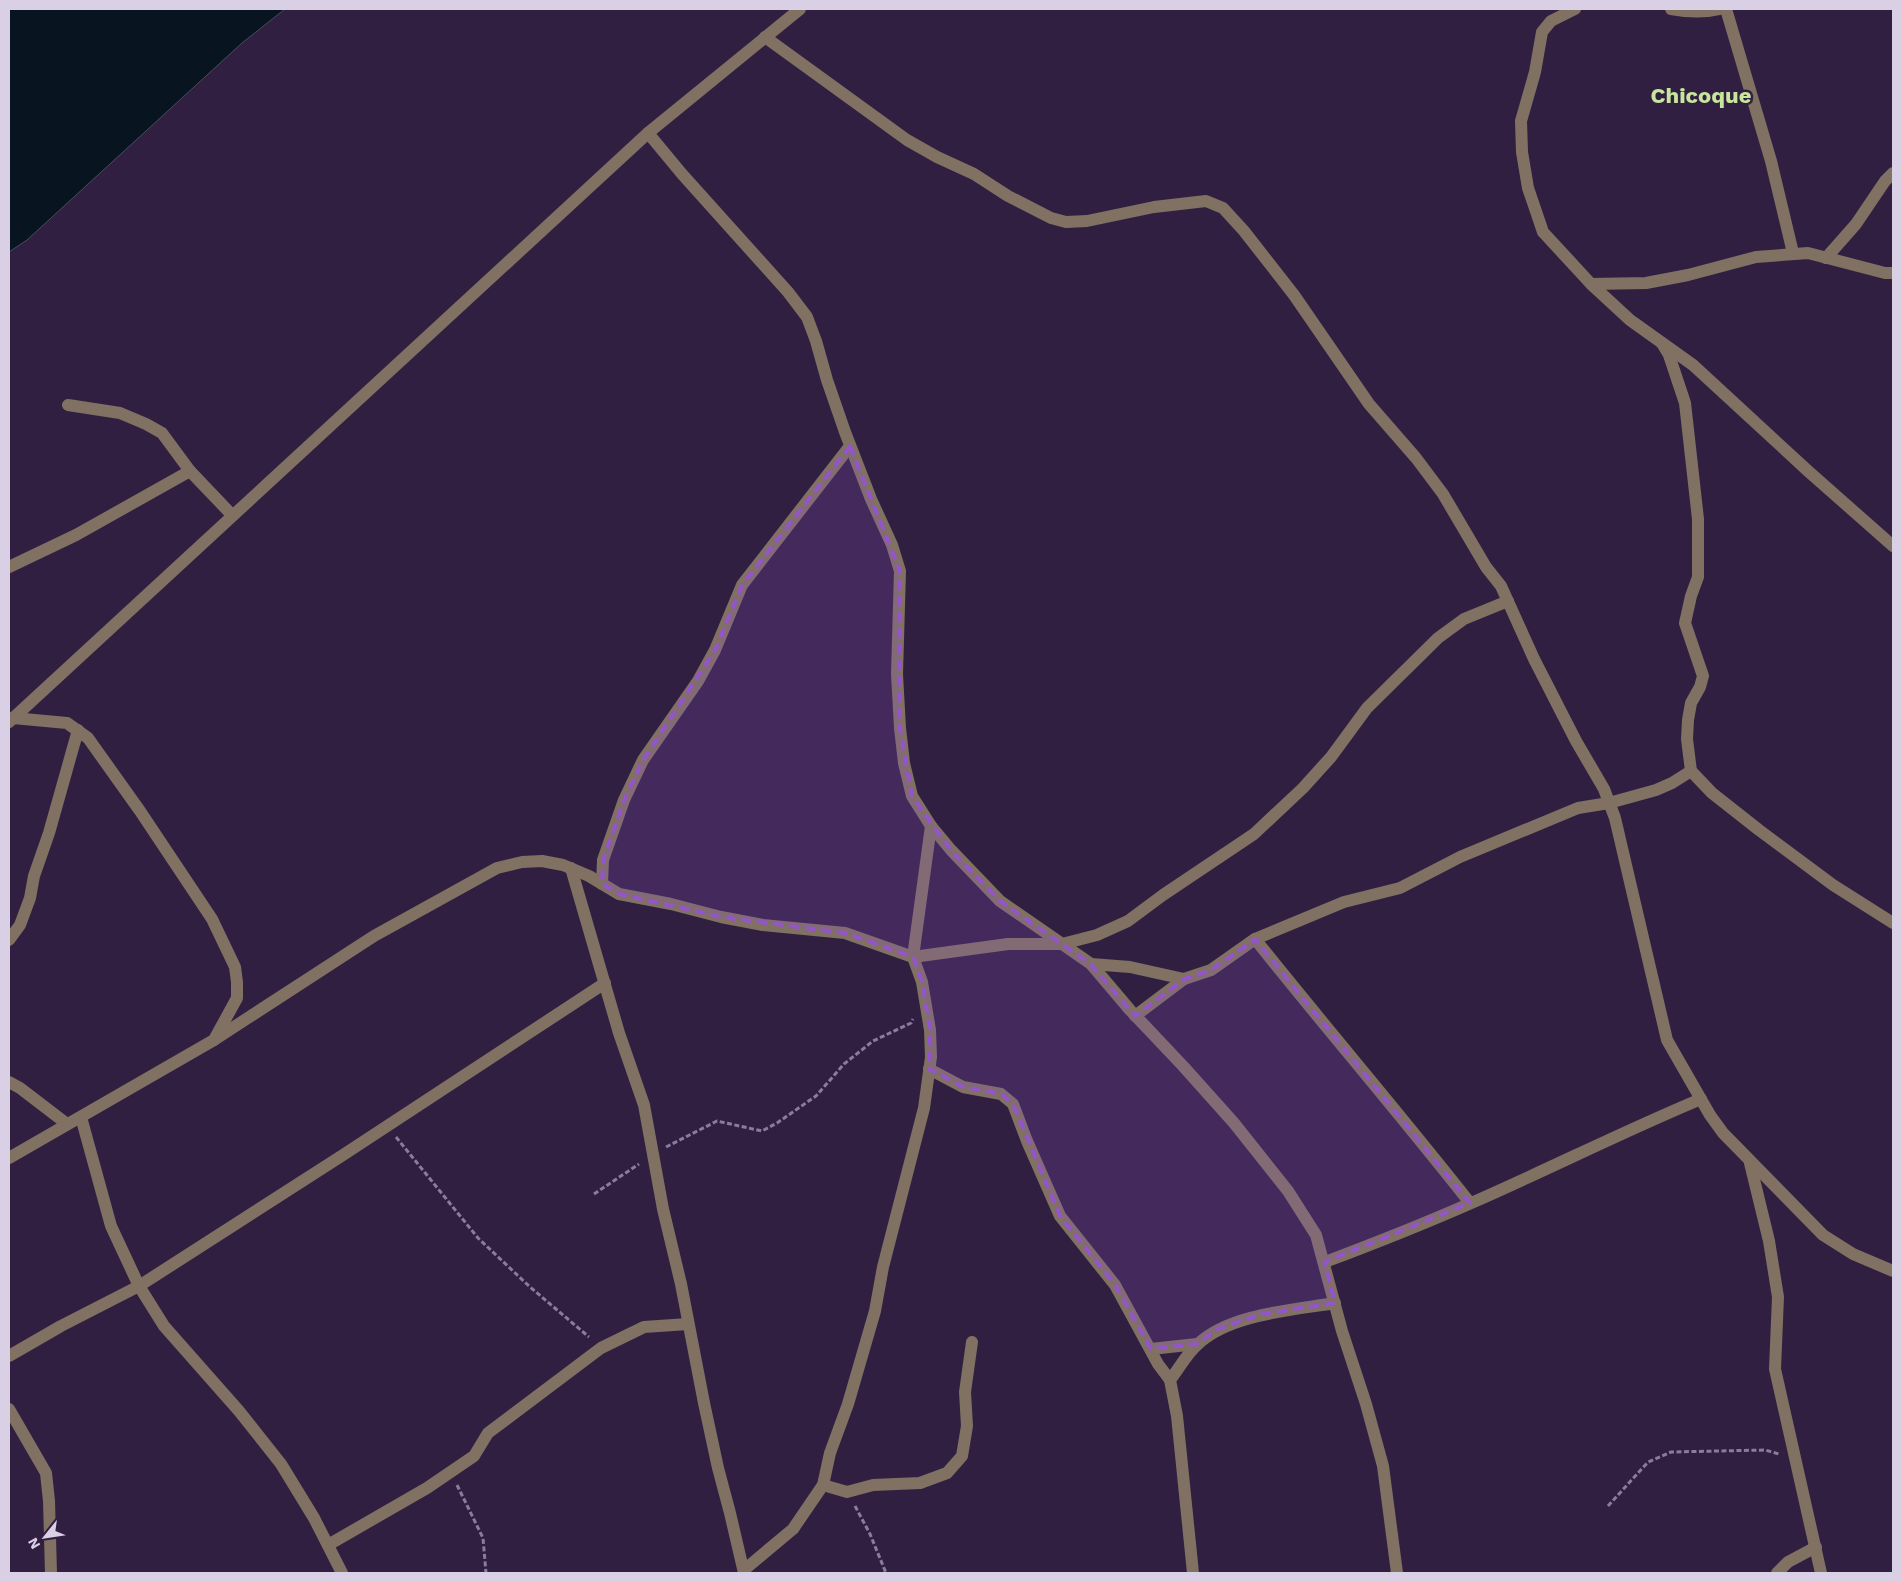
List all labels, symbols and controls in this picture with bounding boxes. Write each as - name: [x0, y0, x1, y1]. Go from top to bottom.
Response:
- district label: Chicoque: [1651, 83, 1751, 108]
- north arrow: [20, 1512, 70, 1562]
- text: N: [24, 1535, 43, 1552]

